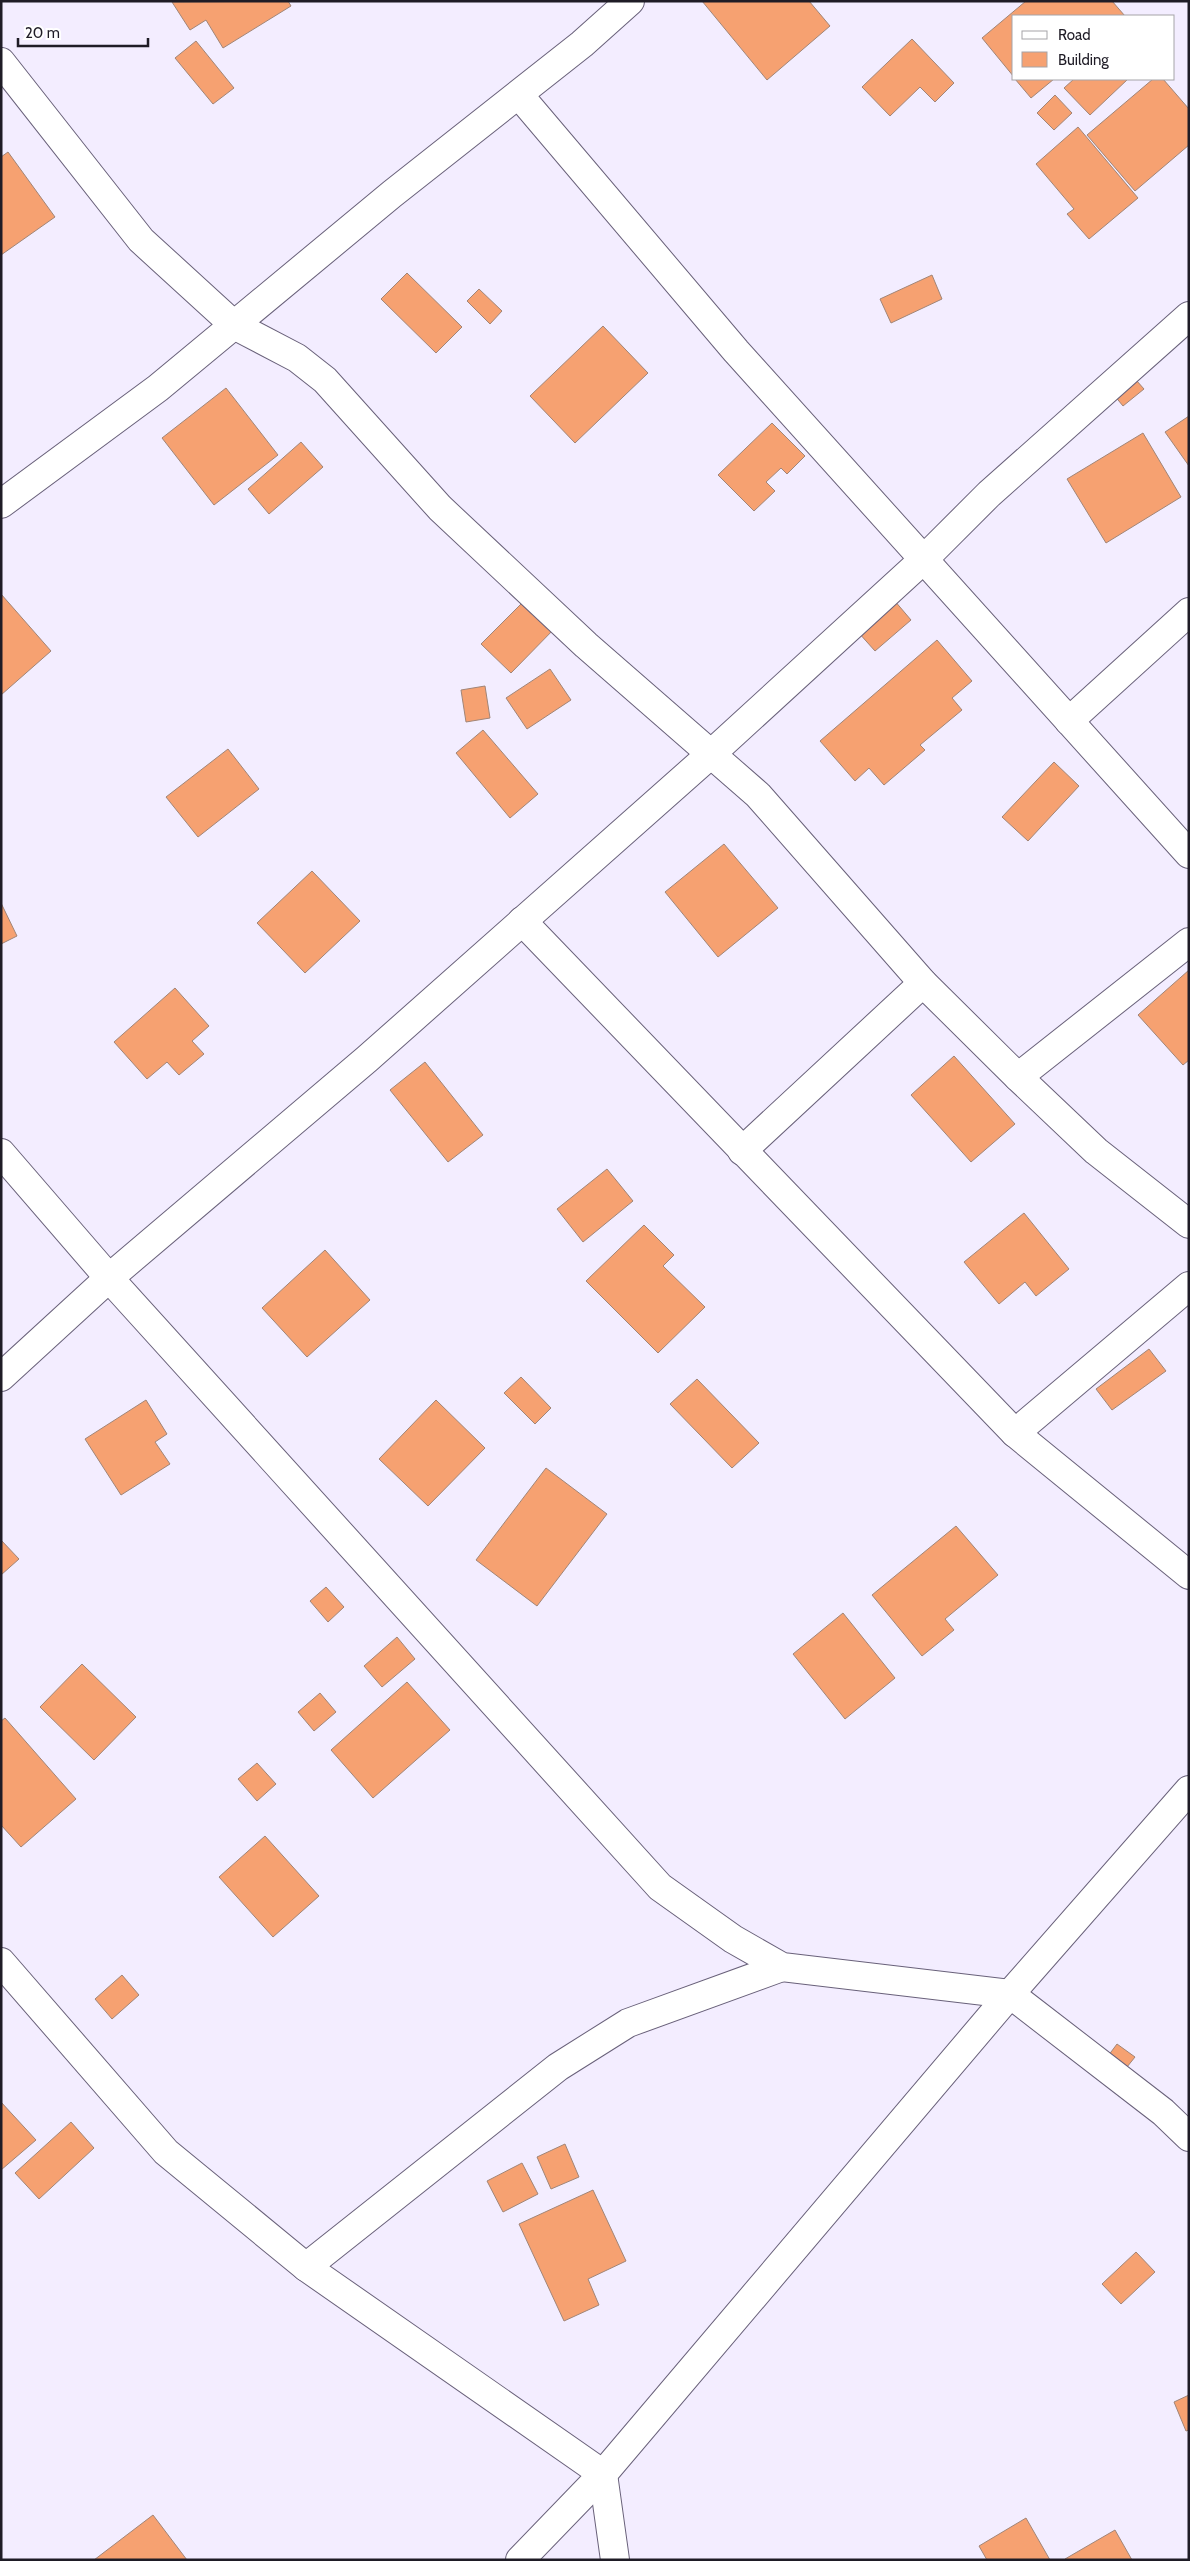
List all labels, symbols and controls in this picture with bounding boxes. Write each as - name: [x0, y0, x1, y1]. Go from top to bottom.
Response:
- scale bar: [18, 15, 148, 47]
- legend: [1012, 15, 1175, 80]
- text: 20 m: [25, 24, 60, 42]
- text: Road: [1058, 26, 1091, 44]
- text: Building: [1058, 51, 1109, 69]

